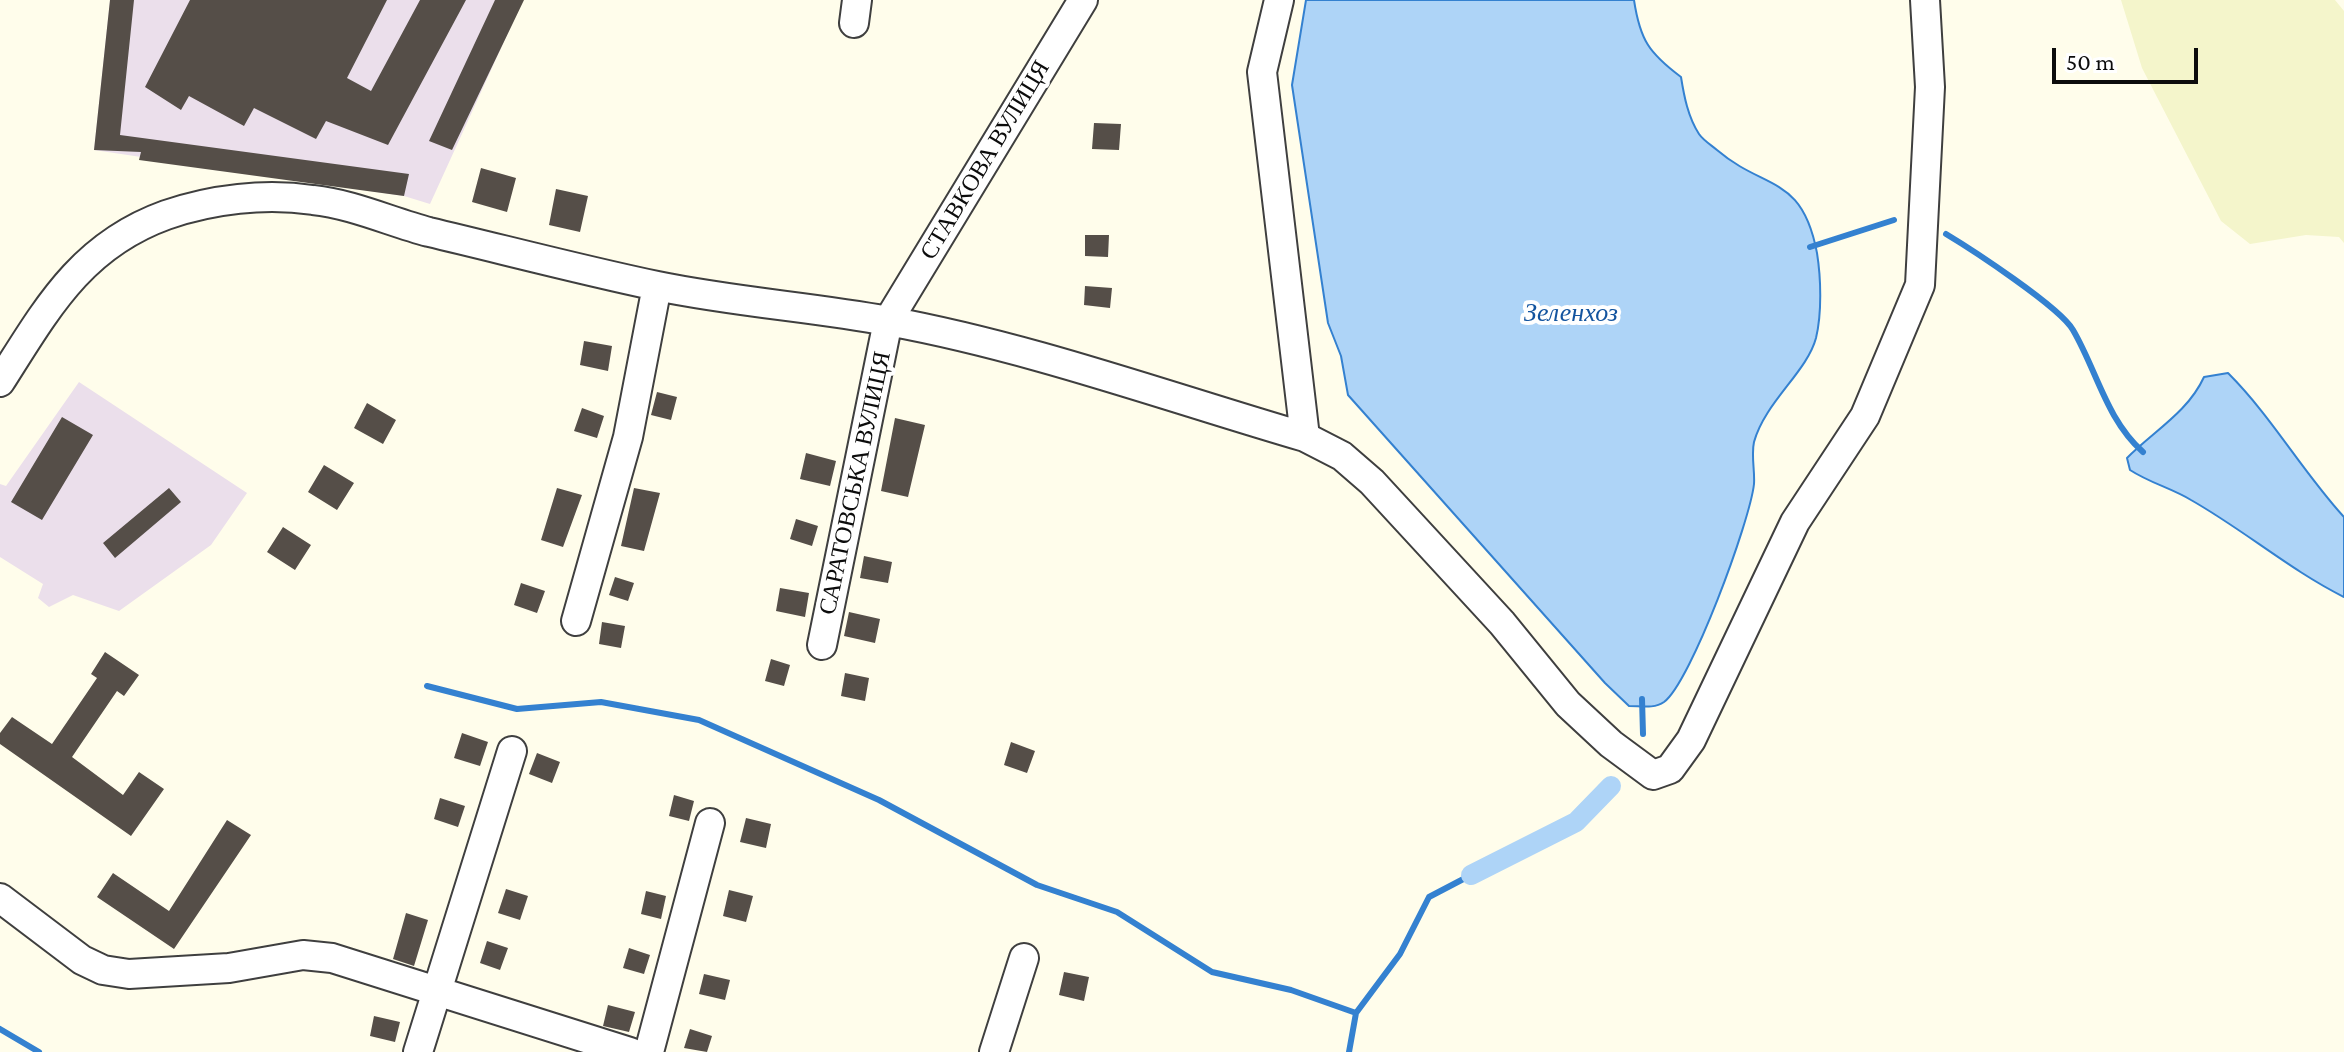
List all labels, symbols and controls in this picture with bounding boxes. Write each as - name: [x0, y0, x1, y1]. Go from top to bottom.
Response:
- scale bar: [2056, 32, 2202, 82]
- text: 50 m: [2066, 48, 2115, 75]
- street label: СТАВКОВА ВУЛИЦЯ: [914, 55, 1056, 265]
- water label: Зеленхоз: [1524, 297, 1618, 329]
- street label: САРАТОВСЬКА ВУЛИЦЯ: [813, 349, 897, 617]

